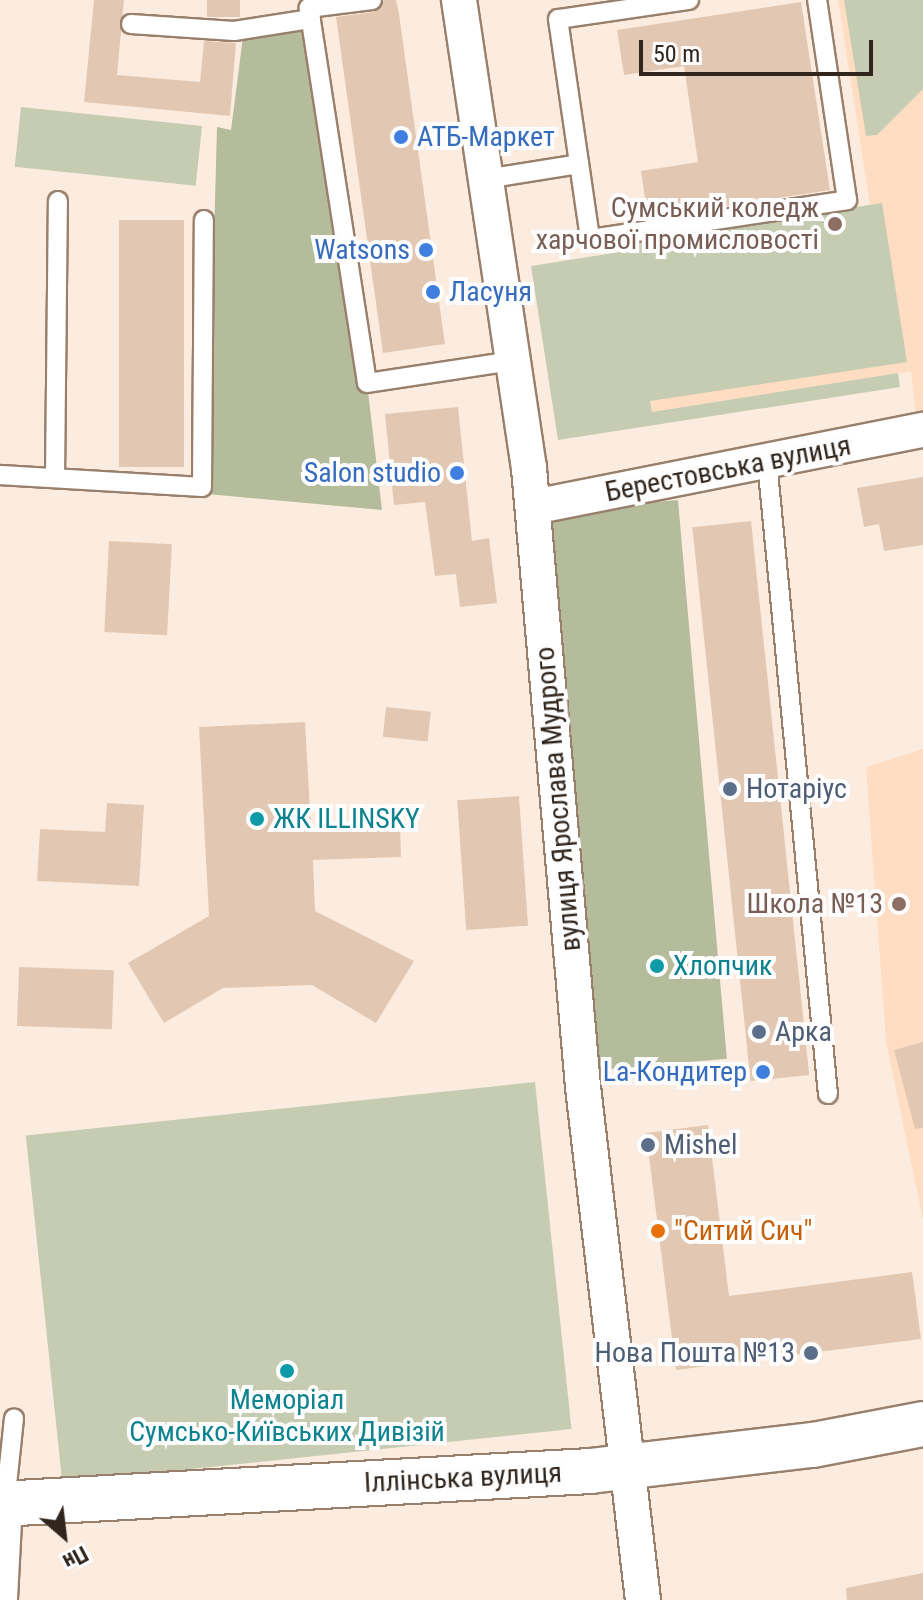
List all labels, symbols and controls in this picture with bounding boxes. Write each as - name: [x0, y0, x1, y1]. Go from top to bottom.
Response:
- scale bar: [643, 24, 877, 74]
- text: 50 m: [653, 40, 700, 68]
- place label: АТБ-Маркет: [417, 120, 555, 154]
- marker: АТБ-Маркет: [392, 128, 410, 146]
- place label: Сумський коледж харчової промисловості: [536, 191, 819, 257]
- marker: Сумський коледж харчової промисловості: [826, 215, 844, 233]
- place label: Watsons: [314, 233, 410, 267]
- marker: Watsons: [417, 241, 435, 259]
- place label: Ласуня: [449, 275, 532, 309]
- marker: Ласуня: [424, 283, 442, 301]
- street label: Берестовська вулиця: [602, 429, 854, 509]
- place label: Salon studio: [304, 456, 441, 490]
- marker: Salon studio: [448, 464, 466, 482]
- street label: вулиця Ярослава Мудрого: [528, 645, 588, 953]
- place label: Нотаріус: [746, 772, 847, 806]
- marker: Нотаріус: [721, 780, 739, 798]
- place label: ЖК ILLINSKY: [273, 802, 420, 836]
- marker: ЖК ILLINSKY: [248, 810, 266, 828]
- place label: Школа №13: [747, 887, 883, 921]
- marker: Школа №13: [890, 895, 908, 913]
- place label: Хлопчик: [673, 949, 772, 983]
- marker: Хлопчик: [648, 957, 666, 975]
- place label: Арка: [775, 1015, 832, 1049]
- marker: Арка: [750, 1023, 768, 1041]
- place label: La-Кондитер: [603, 1055, 747, 1089]
- marker: La-Кондитер: [754, 1063, 772, 1081]
- place label: Mishel: [664, 1128, 737, 1162]
- marker: Mishel: [639, 1136, 657, 1154]
- place label: "Ситий Сич": [674, 1214, 812, 1248]
- marker: "Ситий Сич": [649, 1222, 667, 1240]
- place label: Нова Пошта №13: [595, 1336, 795, 1370]
- marker: Нова Пошта №13: [802, 1344, 820, 1362]
- marker: Меморіал Сумсько-Київських Дивізій: [278, 1362, 296, 1380]
- place label: Меморіал Сумсько-Київських Дивізій: [129, 1383, 445, 1449]
- street label: Іллінська вулиця: [363, 1456, 563, 1500]
- north arrow: [24, 1496, 104, 1576]
- text: Пн: [59, 1541, 92, 1574]

